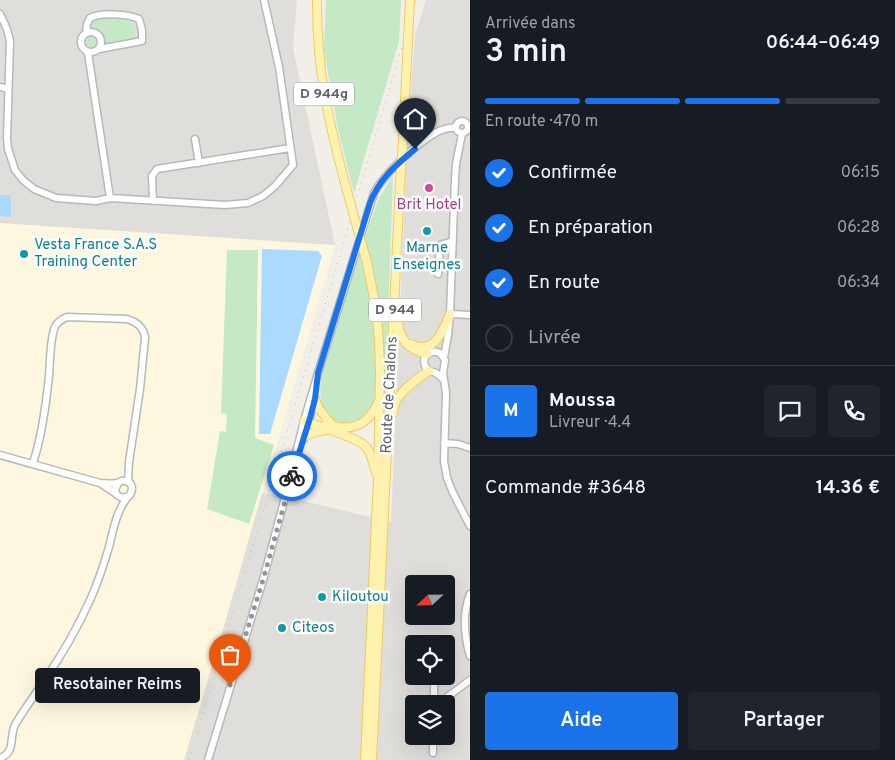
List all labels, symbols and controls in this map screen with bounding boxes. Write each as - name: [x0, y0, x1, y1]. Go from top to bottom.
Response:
- text: Arrivée dans: [485, 14, 575, 34]
- text: 06:44–06:49: [766, 31, 880, 55]
- text: 3 min: [485, 33, 567, 73]
- road number: D 944g: [294, 82, 354, 106]
- pin: [394, 98, 436, 149]
- icon: home: [401, 105, 429, 133]
- text: En route · 470 m: [485, 112, 598, 132]
- icon: check: [485, 159, 513, 187]
- text: Confirmée: [528, 161, 617, 185]
- text: 06:15: [841, 163, 880, 183]
- marker: Brit Hotel: [423, 182, 435, 194]
- place label: Brit Hotel: [397, 196, 461, 215]
- icon: check: [485, 214, 513, 242]
- text: En préparation: [528, 216, 653, 240]
- text: 06:28: [837, 218, 880, 238]
- marker: Marne Enseignes: [421, 225, 433, 237]
- place label: Vesta France S.A.S Training Center: [34, 236, 157, 272]
- place label: Marne Enseignes: [393, 239, 461, 275]
- marker: Vesta France S.A.S Training Center: [18, 248, 30, 260]
- icon: check: [485, 269, 513, 297]
- text: En route: [528, 271, 600, 295]
- text: 06:34: [837, 273, 880, 293]
- road number: D 944: [369, 298, 421, 322]
- text: Livrée: [528, 326, 581, 350]
- street label: Route de Chalons: [377, 336, 403, 454]
- button: chat: [764, 385, 816, 437]
- button: phone: [828, 385, 880, 437]
- text: Moussa: [549, 389, 616, 413]
- text: M: [503, 399, 519, 423]
- text: Livreur · 4.4: [549, 413, 631, 433]
- courier: [267, 451, 317, 501]
- icon: bike: [278, 462, 306, 490]
- text: Commande #3648: [485, 476, 646, 500]
- text: 14.36 €: [816, 476, 880, 500]
- north arrow: [405, 575, 455, 625]
- map controls: [405, 575, 455, 745]
- place label: Kiloutou: [332, 588, 389, 607]
- marker: Kiloutou: [316, 591, 328, 603]
- place label: Citeos: [292, 619, 335, 638]
- marker: Citeos: [276, 622, 288, 634]
- pin: [209, 634, 251, 685]
- button: locate: [405, 635, 455, 685]
- icon: bag: [216, 641, 244, 669]
- callout: Resotainer Reims: [35, 668, 200, 702]
- text: Resotainer Reims: [53, 675, 182, 695]
- button: Aide: [485, 692, 678, 750]
- button: Partager: [688, 692, 880, 750]
- button: layers: [405, 695, 455, 745]

